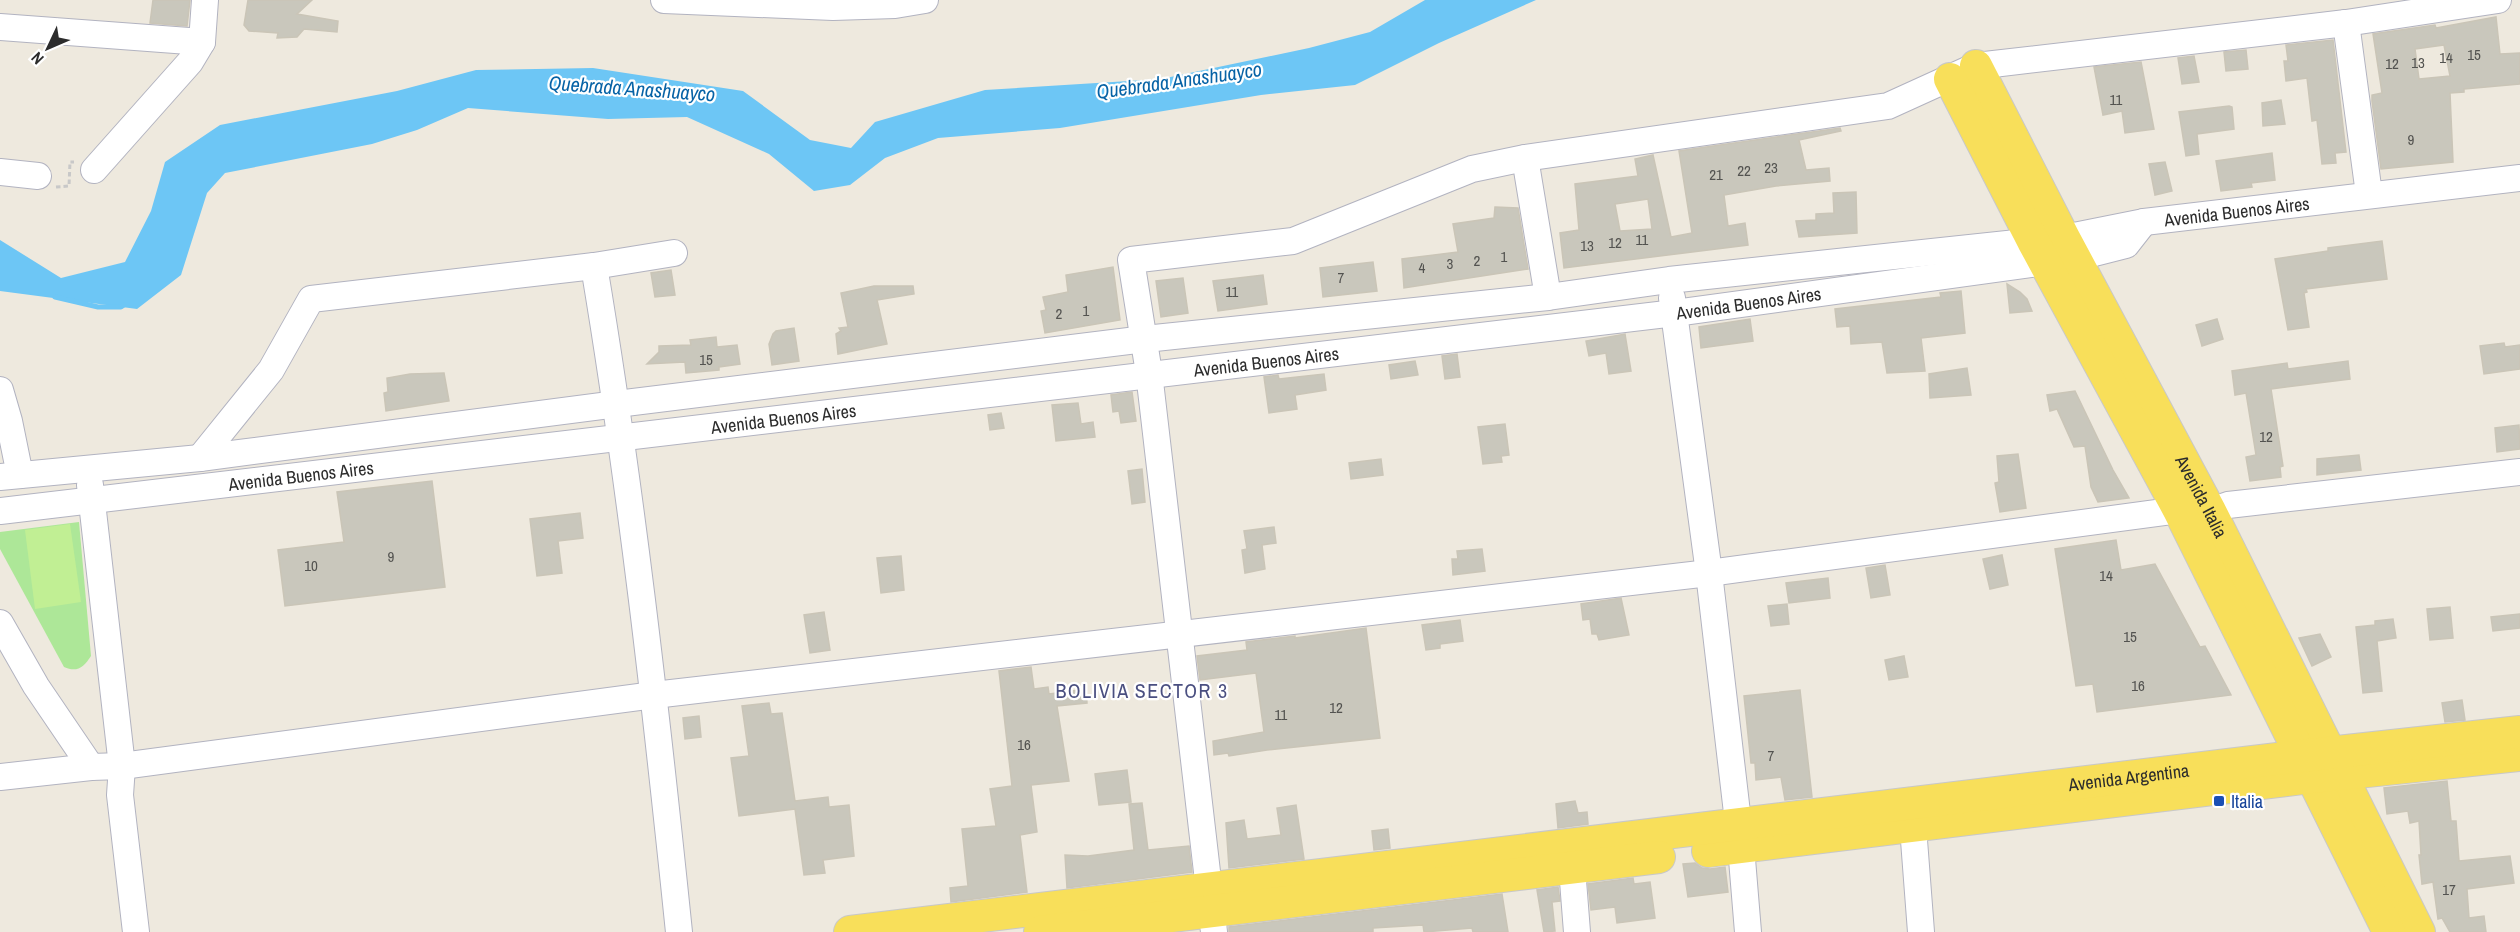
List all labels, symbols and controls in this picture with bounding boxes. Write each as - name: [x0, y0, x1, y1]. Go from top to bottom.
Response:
- north arrow: [18, 18, 78, 78]
- house number: 15: [2467, 44, 2481, 65]
- text: N: [26, 47, 48, 69]
- house number: 14: [2439, 47, 2453, 68]
- house number: 13: [2411, 52, 2425, 73]
- house number: 12: [2385, 53, 2399, 74]
- water label: Quebrada Anashuayco: [1095, 55, 1263, 105]
- water label: Quebrada Anashuayco: [548, 69, 716, 107]
- house number: 11: [2110, 89, 2123, 110]
- house number: 9: [2408, 129, 2415, 150]
- house number: 23: [1764, 157, 1778, 178]
- house number: 22: [1737, 160, 1751, 181]
- house number: 21: [1709, 164, 1723, 185]
- street label: Avenida Buenos Aires: [2162, 190, 2311, 232]
- house number: 11: [1636, 229, 1649, 250]
- house number: 12: [1608, 232, 1622, 253]
- house number: 13: [1580, 235, 1594, 256]
- house number: 1: [1501, 246, 1508, 267]
- house number: 2: [1474, 250, 1481, 271]
- house number: 3: [1447, 253, 1454, 274]
- house number: 4: [1419, 257, 1426, 278]
- house number: 7: [1338, 267, 1345, 288]
- house number: 11: [1226, 281, 1239, 302]
- street label: Avenida Buenos Aires: [1674, 281, 1823, 325]
- house number: 1: [1083, 300, 1090, 321]
- house number: 2: [1056, 303, 1063, 324]
- street label: Avenida Buenos Aires: [1191, 340, 1340, 382]
- house number: 15: [699, 349, 713, 370]
- street label: Avenida Buenos Aires: [709, 397, 858, 439]
- house number: 12: [2259, 426, 2273, 447]
- street label: Avenida Italia: [2169, 450, 2234, 542]
- street label: Avenida Buenos Aires: [226, 454, 375, 497]
- house number: 9: [388, 546, 395, 567]
- house number: 10: [304, 555, 318, 576]
- house number: 14: [2099, 565, 2113, 586]
- house number: 15: [2123, 626, 2137, 647]
- house number: 16: [2131, 675, 2145, 696]
- district label: BOLIVIA SECTOR 3: [1055, 677, 1229, 704]
- house number: 12: [1329, 697, 1343, 718]
- house number: 11: [1275, 704, 1288, 725]
- house number: 16: [1017, 734, 1031, 755]
- house number: 7: [1768, 745, 1775, 766]
- street label: Avenida Argentina: [2066, 757, 2190, 797]
- place label: Italia: [2231, 789, 2263, 814]
- marker: Italia: [2212, 794, 2226, 808]
- house number: 17: [2442, 879, 2456, 900]

